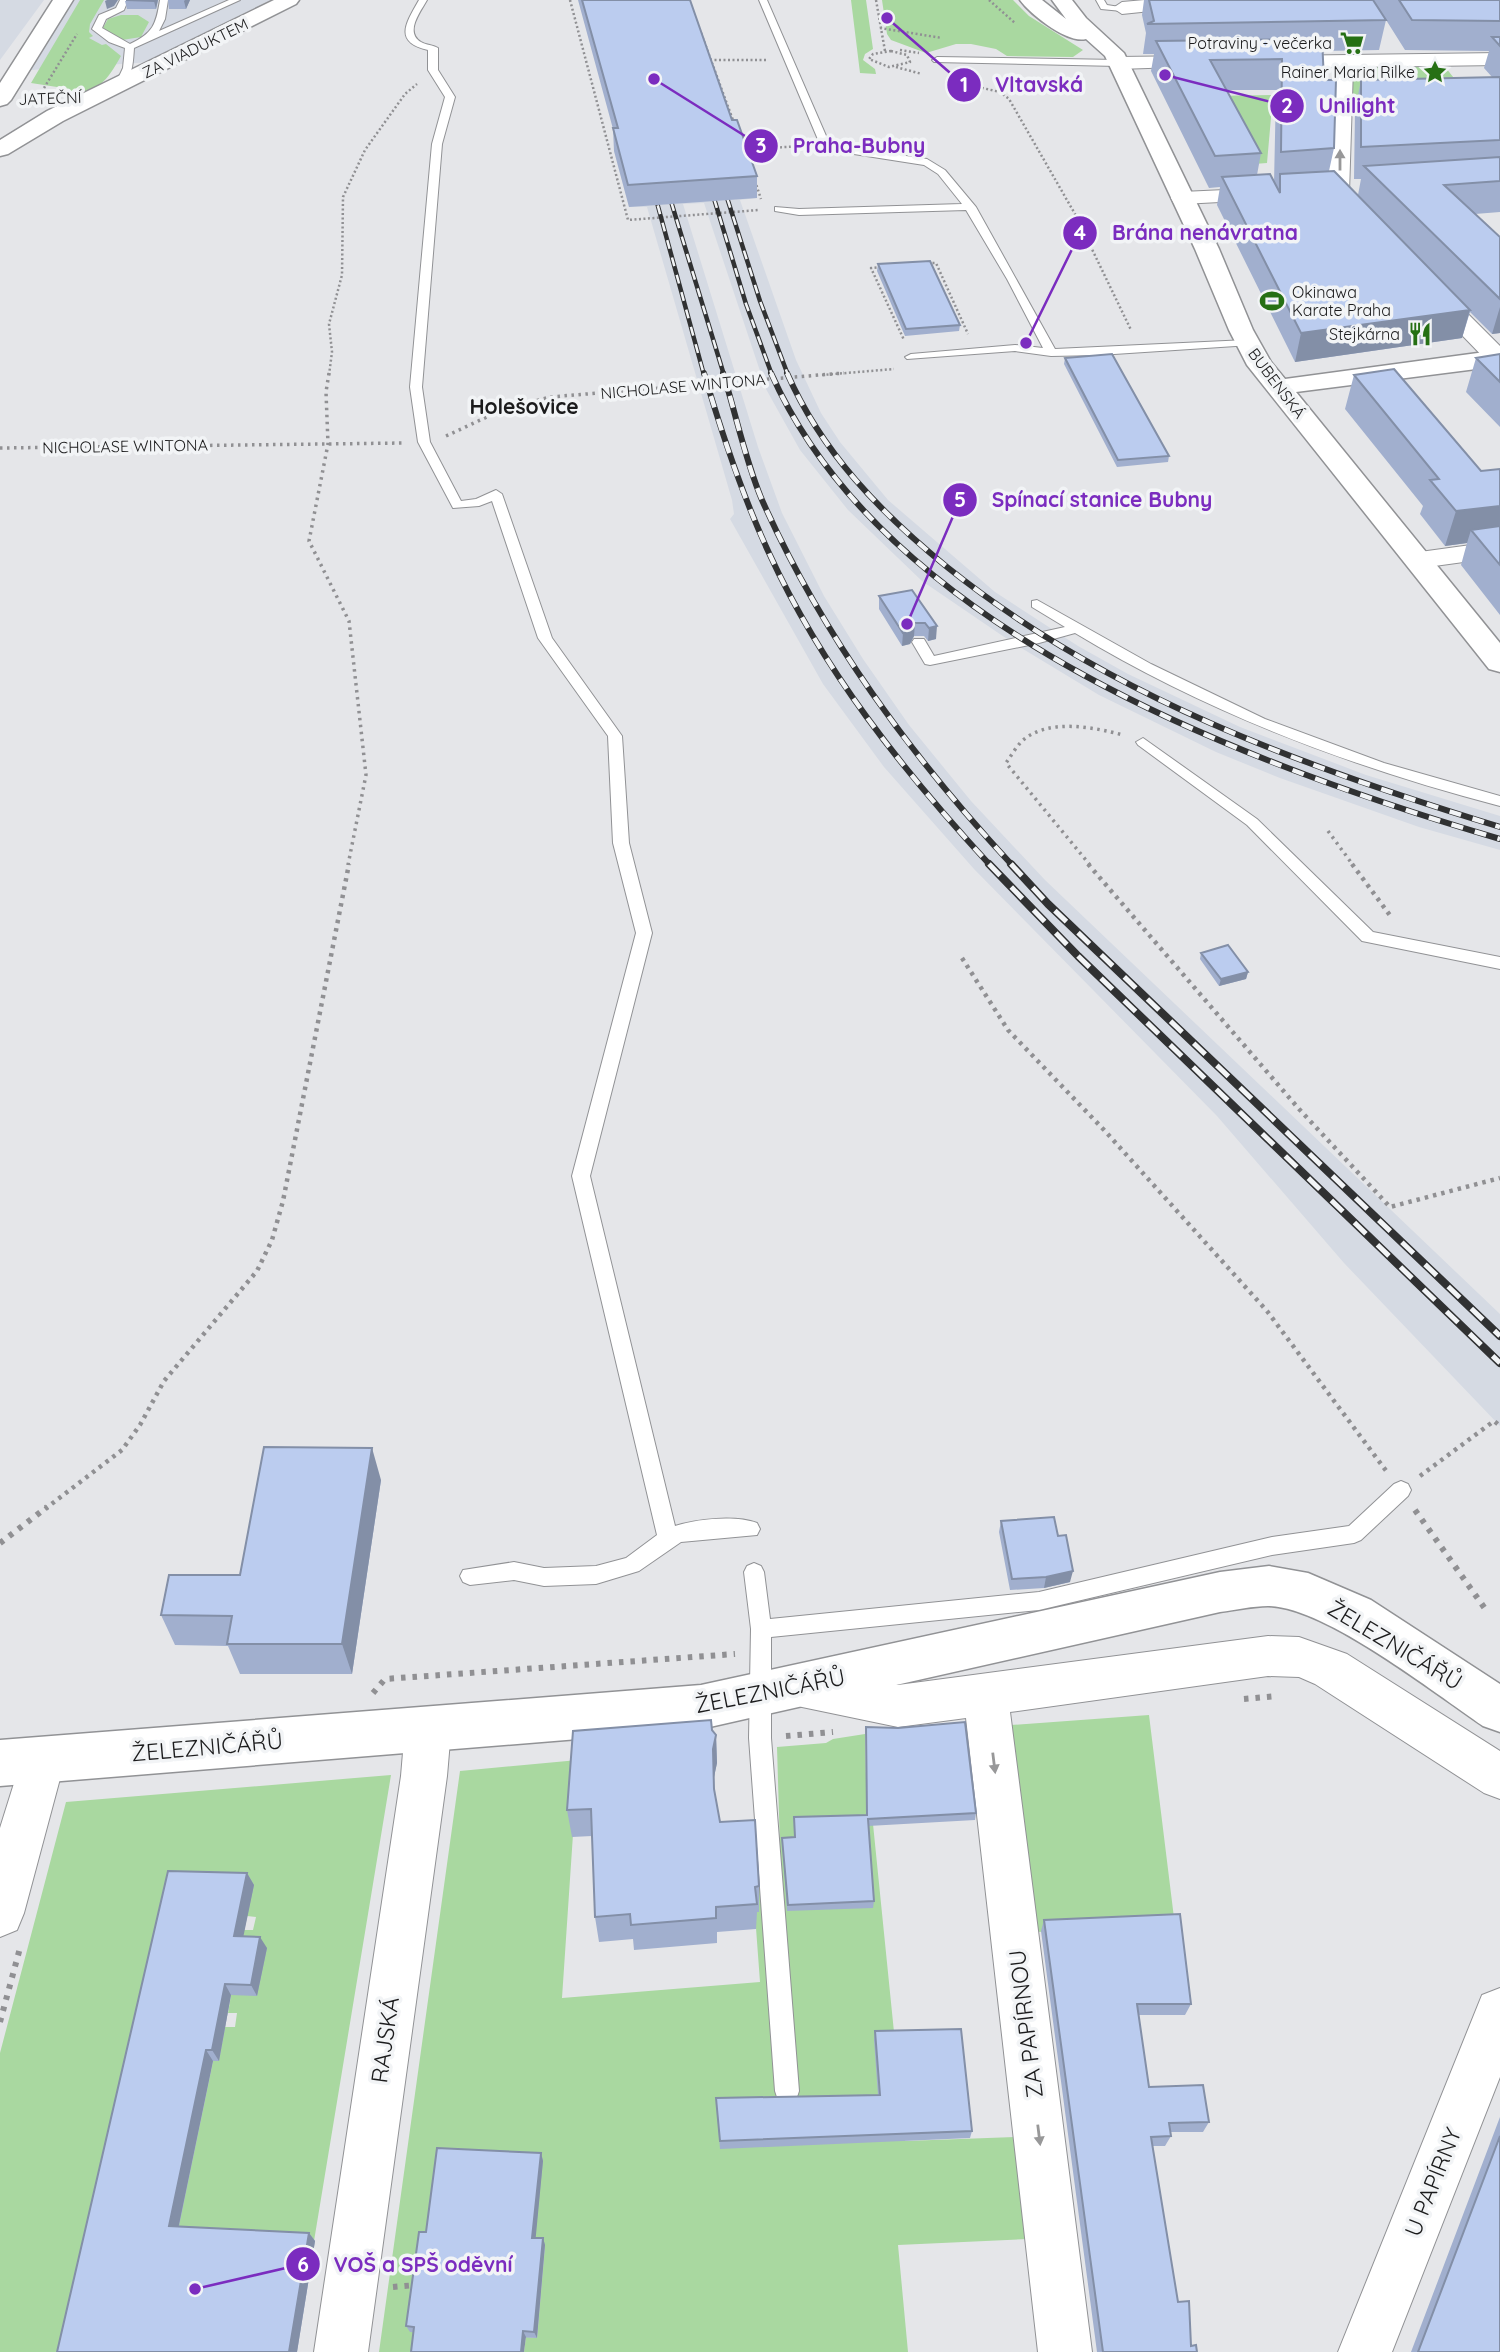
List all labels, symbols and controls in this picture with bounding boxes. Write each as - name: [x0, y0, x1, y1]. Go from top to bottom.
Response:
- street label: ZA VIADUKTEM: [139, 14, 251, 82]
- supermarket icon: Potraviny - večerka: [1338, 29, 1366, 57]
- place label: Potraviny - večerka: [1188, 33, 1332, 53]
- place icon: Rainer Maria Rilke: [1421, 58, 1449, 86]
- place label: Rainer Maria Rilke: [1281, 62, 1415, 82]
- callout: Vltavská: [946, 64, 1097, 106]
- text: 1: [960, 71, 968, 97]
- text: Vltavská: [995, 71, 1083, 97]
- callout: Unilight: [1269, 85, 1410, 127]
- street label: JATEČNÍ: [18, 87, 83, 109]
- text: 2: [1281, 92, 1293, 118]
- text: Unilight: [1318, 92, 1396, 118]
- callout: Praha-Bubny: [744, 125, 939, 167]
- text: 3: [755, 132, 767, 158]
- text: Praha-Bubny: [793, 132, 925, 158]
- one-way arrow: [1334, 148, 1346, 170]
- callout: Brána nenávratna: [1063, 212, 1311, 254]
- text: 4: [1074, 219, 1086, 245]
- text: Brána nenávratna: [1112, 219, 1298, 245]
- place label: Okinawa Karate Praha: [1292, 282, 1391, 320]
- sports icon: Okinawa Karate Praha: [1258, 287, 1286, 315]
- restaurant icon: Stejkárna: [1406, 320, 1434, 348]
- place label: Stejkárna: [1329, 324, 1400, 344]
- street label: BUBENSKÁ: [1244, 344, 1310, 422]
- street label: NICHOLASE WINTONA: [599, 369, 767, 403]
- district label: Holešovice: [469, 393, 579, 419]
- street label: NICHOLASE WINTONA: [42, 435, 208, 457]
- callout: Spínací stanice Bubny: [942, 479, 1226, 521]
- text: 5: [954, 486, 966, 512]
- text: Spínací stanice Bubny: [992, 486, 1212, 512]
- street label: ŽELEZNIČÁŘŮ: [1323, 1593, 1468, 1696]
- street label: ŽELEZNIČÁŘŮ: [692, 1662, 847, 1719]
- street label: ŽELEZNIČÁŘŮ: [130, 1725, 284, 1768]
- one-way arrow: [988, 1752, 999, 1774]
- street label: ZA PAPÍRNOU: [1002, 1948, 1049, 2100]
- street label: RAJSKÁ: [364, 1995, 405, 2085]
- street label: U PAPÍRNY: [1398, 2123, 1468, 2240]
- one-way arrow: [1034, 2124, 1045, 2146]
- callout: VOŠ a SPŠ oděvní: [285, 2243, 527, 2285]
- text: 6: [297, 2251, 309, 2277]
- text: VOŠ a SPŠ oděvní: [334, 2251, 513, 2277]

